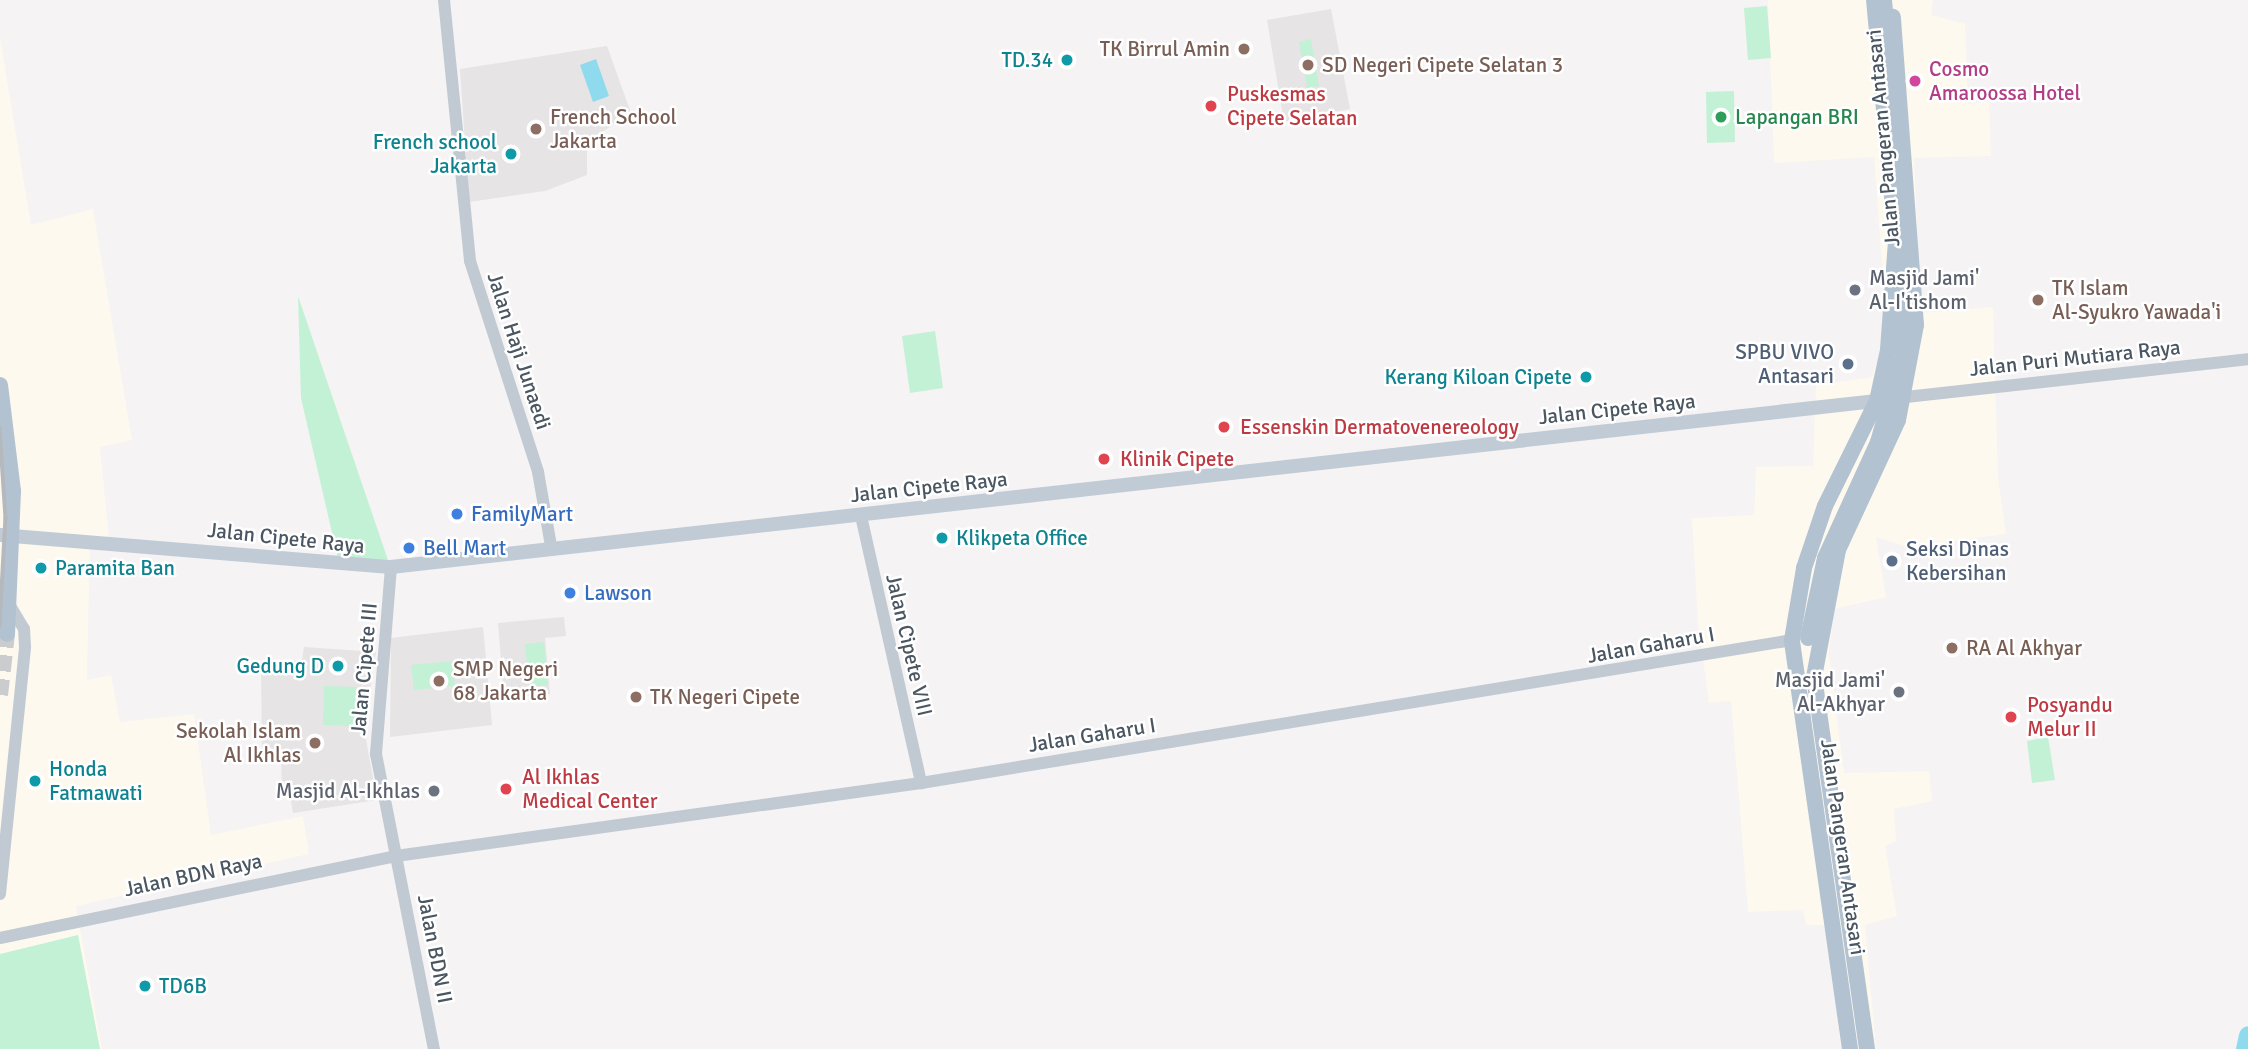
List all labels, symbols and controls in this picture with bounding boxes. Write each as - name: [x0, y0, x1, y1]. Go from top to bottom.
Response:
- street label: Jalan Pangeran Antasari: [1861, 28, 1905, 248]
- place label: TK Birrul Amin: [1100, 36, 1230, 62]
- marker: TK Birrul Amin: [1236, 41, 1252, 57]
- place label: TD.34: [1001, 47, 1053, 73]
- marker: TD.34: [1059, 52, 1075, 68]
- place label: SD Negeri Cipete Selatan 3: [1322, 52, 1563, 78]
- place label: Cosmo Amaroossa Hotel: [1929, 56, 2081, 106]
- marker: SD Negeri Cipete Selatan 3: [1300, 57, 1316, 73]
- marker: Cosmo Amaroossa Hotel: [1907, 73, 1923, 89]
- place label: Puskesmas Cipete Selatan: [1227, 81, 1358, 131]
- marker: Puskesmas Cipete Selatan: [1201, 96, 1221, 116]
- place label: French School Jakarta: [550, 104, 677, 154]
- place label: Lapangan BRI: [1735, 104, 1859, 130]
- marker: Lapangan BRI: [1713, 109, 1729, 125]
- marker: French School Jakarta: [528, 121, 544, 137]
- place label: French school Jakarta: [373, 129, 497, 179]
- marker: French school Jakarta: [503, 146, 519, 162]
- place label: Masjid Jami' Al-I'tishom: [1869, 265, 1979, 315]
- street label: Jalan Haji Junaedi: [482, 269, 556, 433]
- place label: TK Islam Al-Syukro Yawada'i: [2052, 275, 2221, 325]
- marker: Masjid Jami' Al-I'tishom: [1847, 282, 1863, 298]
- marker: TK Islam Al-Syukro Yawada'i: [2030, 292, 2046, 308]
- street label: Jalan Puri Mutiara Raya: [1968, 334, 2182, 382]
- place label: SPBU VIVO Antasari: [1735, 339, 1834, 389]
- marker: SPBU VIVO Antasari: [1840, 356, 1856, 372]
- place label: Kerang Kiloan Cipete: [1384, 364, 1572, 390]
- marker: Kerang Kiloan Cipete: [1578, 369, 1594, 385]
- street label: Jalan Cipete Raya: [1537, 388, 1697, 430]
- place label: Essenskin Dermatovenereology: [1240, 414, 1519, 440]
- marker: Essenskin Dermatovenereology: [1214, 417, 1234, 437]
- place label: Klinik Cipete: [1120, 446, 1234, 472]
- marker: Klinik Cipete: [1094, 449, 1114, 469]
- street label: Jalan Cipete Raya: [849, 466, 1009, 508]
- place label: FamilyMart: [471, 501, 573, 527]
- marker: FamilyMart: [449, 506, 465, 522]
- street label: Jalan Cipete Raya: [206, 517, 366, 559]
- place label: Klikpeta Office: [956, 525, 1088, 551]
- marker: Klikpeta Office: [934, 530, 950, 546]
- place label: Bell Mart: [423, 535, 506, 561]
- place label: Seksi Dinas Kebersihan: [1906, 536, 2009, 586]
- marker: Bell Mart: [401, 540, 417, 556]
- marker: Seksi Dinas Kebersihan: [1884, 553, 1900, 569]
- place label: Paramita Ban: [55, 555, 175, 581]
- marker: Paramita Ban: [33, 560, 49, 576]
- street label: Jalan Cipete VIII: [880, 571, 938, 719]
- place label: Lawson: [584, 580, 652, 606]
- marker: Lawson: [562, 585, 578, 601]
- street label: Jalan Cipete III: [346, 602, 382, 736]
- street label: Jalan Gaharu I: [1585, 621, 1717, 669]
- place label: RA Al Akhyar: [1966, 635, 2082, 661]
- marker: RA Al Akhyar: [1944, 640, 1960, 656]
- place label: Gedung D: [237, 653, 324, 679]
- place label: SMP Negeri 68 Jakarta: [453, 656, 558, 706]
- marker: Gedung D: [330, 658, 346, 674]
- place label: Masjid Jami' Al-Akhyar: [1775, 667, 1885, 717]
- marker: SMP Negeri 68 Jakarta: [431, 673, 447, 689]
- place label: TK Negeri Cipete: [650, 684, 800, 710]
- marker: Masjid Jami' Al-Akhyar: [1891, 684, 1907, 700]
- marker: TK Negeri Cipete: [628, 689, 644, 705]
- place label: Posyandu Melur II: [2027, 692, 2113, 742]
- marker: Posyandu Melur II: [2001, 707, 2021, 727]
- street label: Jalan Gaharu I: [1026, 712, 1158, 758]
- place label: Sekolah Islam Al Ikhlas: [176, 718, 301, 768]
- marker: Sekolah Islam Al Ikhlas: [307, 735, 323, 751]
- street label: Jalan Pangeran Antasari: [1815, 737, 1871, 957]
- place label: Honda Fatmawati: [49, 756, 143, 806]
- place label: Al Ikhlas Medical Center: [522, 764, 657, 814]
- marker: Honda Fatmawati: [27, 773, 43, 789]
- place label: Masjid Al-Ikhlas: [276, 778, 420, 804]
- marker: Al Ikhlas Medical Center: [496, 779, 516, 799]
- marker: Masjid Al-Ikhlas: [426, 783, 442, 799]
- street label: Jalan BDN Raya: [122, 848, 264, 902]
- street label: Jalan BDN II: [412, 893, 458, 1005]
- place label: TD6B: [159, 973, 207, 999]
- marker: TD6B: [137, 978, 153, 994]

